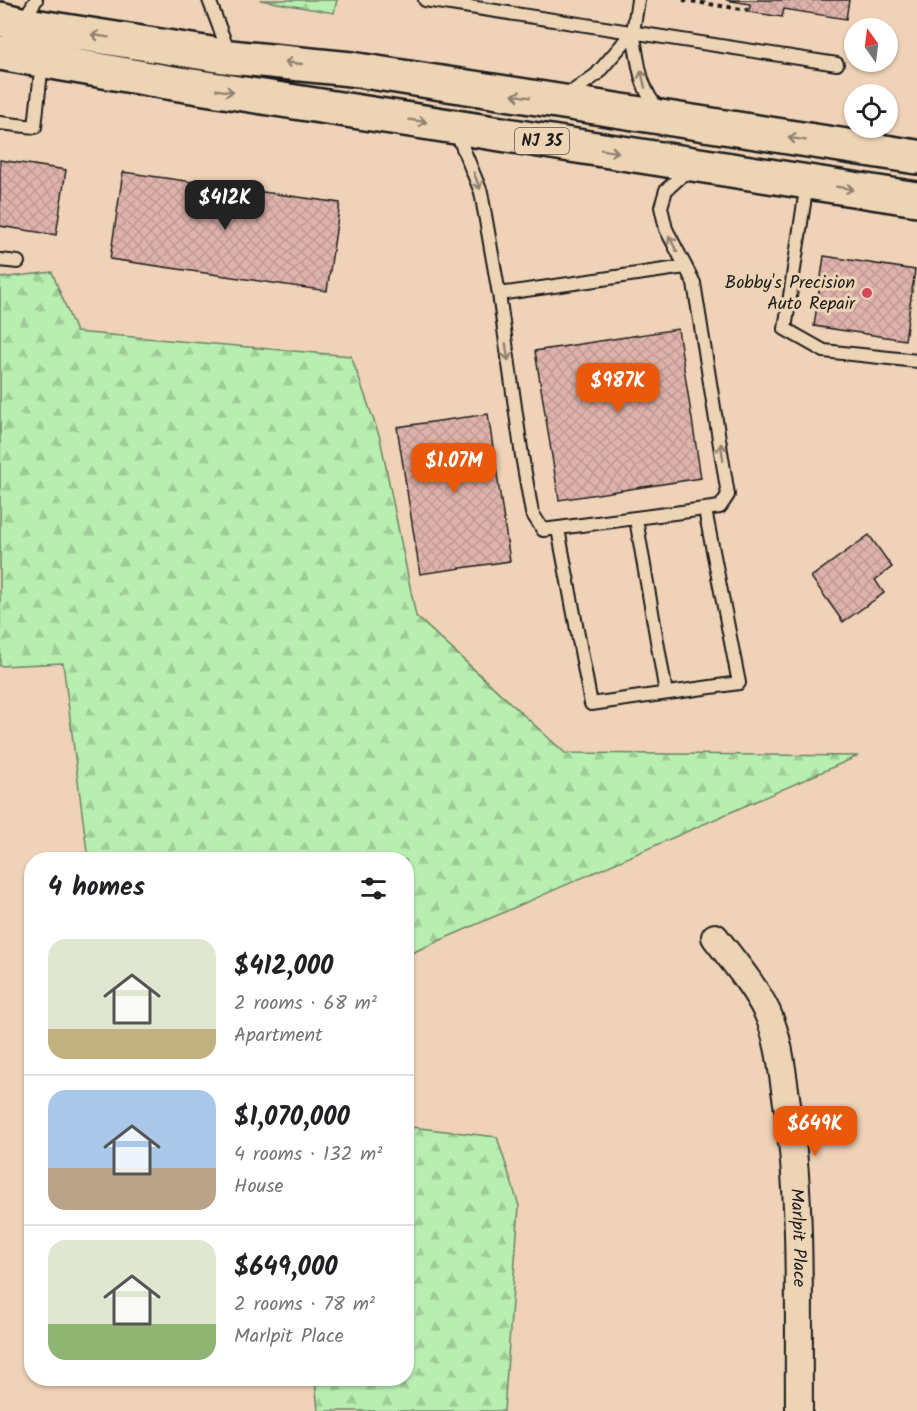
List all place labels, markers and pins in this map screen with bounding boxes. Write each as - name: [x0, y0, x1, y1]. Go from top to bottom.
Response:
- pin: $412K: [183, 180, 267, 231]
- place label: Bobby's Precision Auto Repair: [725, 269, 856, 319]
- marker: Bobby's Precision Auto Repair: [860, 286, 874, 300]
- pin: $987K: [576, 363, 660, 414]
- pin: $1.07M: [405, 443, 503, 494]
- pin: $649K: [773, 1106, 857, 1157]

